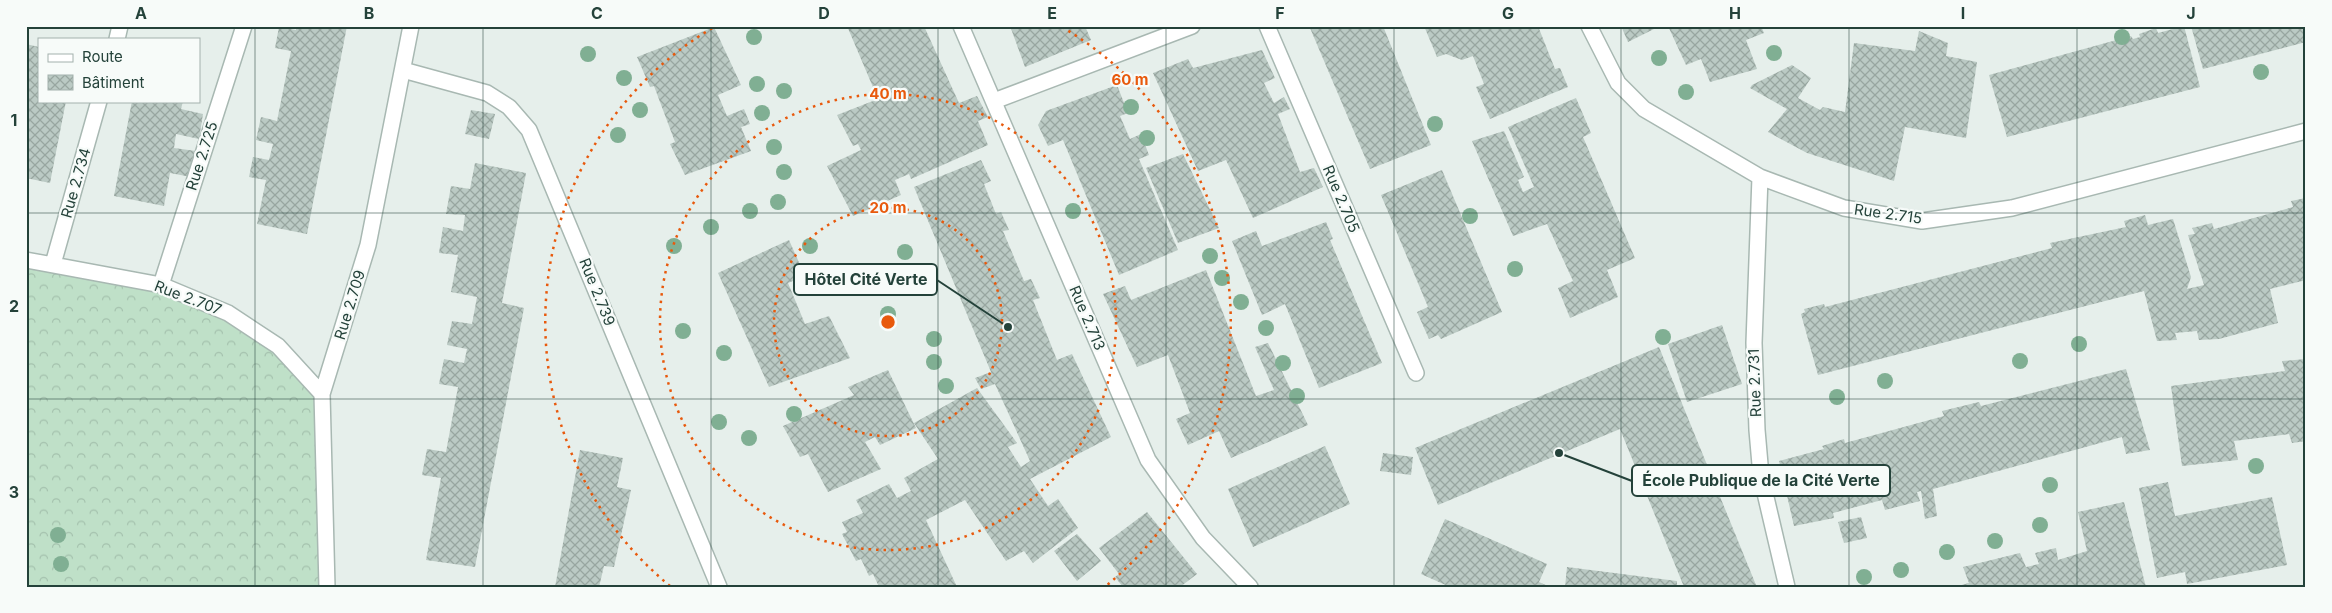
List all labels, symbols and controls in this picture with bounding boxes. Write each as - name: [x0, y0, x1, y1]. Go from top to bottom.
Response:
- text: A: [135, 3, 147, 23]
- text: B: [364, 3, 374, 23]
- text: C: [591, 3, 603, 23]
- text: D: [818, 3, 830, 23]
- text: E: [1047, 3, 1057, 23]
- text: F: [1275, 3, 1285, 23]
- text: G: [1502, 3, 1514, 23]
- text: H: [1729, 3, 1741, 23]
- text: I: [1961, 3, 1965, 23]
- text: J: [2186, 3, 2196, 23]
- legend: [38, 38, 200, 102]
- text: Route: [82, 47, 123, 66]
- text: 60 m: [1111, 70, 1149, 89]
- text: Bâtiment: [82, 73, 145, 92]
- text: 40 m: [869, 84, 907, 103]
- text: 1: [11, 110, 17, 130]
- street label: Rue 2.725: [181, 119, 222, 193]
- street label: Rue 2.734: [56, 146, 95, 220]
- street label: Rue 2.705: [1319, 162, 1364, 235]
- text: 20 m: [870, 198, 906, 217]
- street label: Rue 2.715: [1853, 199, 1923, 228]
- street label: Rue 2.739: [575, 255, 620, 329]
- callout: Hôtel Cité Verte: [794, 264, 937, 295]
- street label: Rue 2.709: [330, 268, 369, 342]
- text: Hôtel Cité Verte: [805, 269, 927, 289]
- street label: Rue 2.707: [152, 276, 225, 319]
- street label: Rue 2.713: [1065, 283, 1110, 353]
- text: 2: [9, 296, 19, 316]
- centre of rings: [879, 313, 897, 331]
- street label: Rue 2.731: [1744, 349, 1765, 418]
- callout: École Publique de la Cité Verte: [1632, 465, 1890, 496]
- text: École Publique de la Cité Verte: [1642, 470, 1880, 490]
- text: 3: [9, 482, 19, 502]

